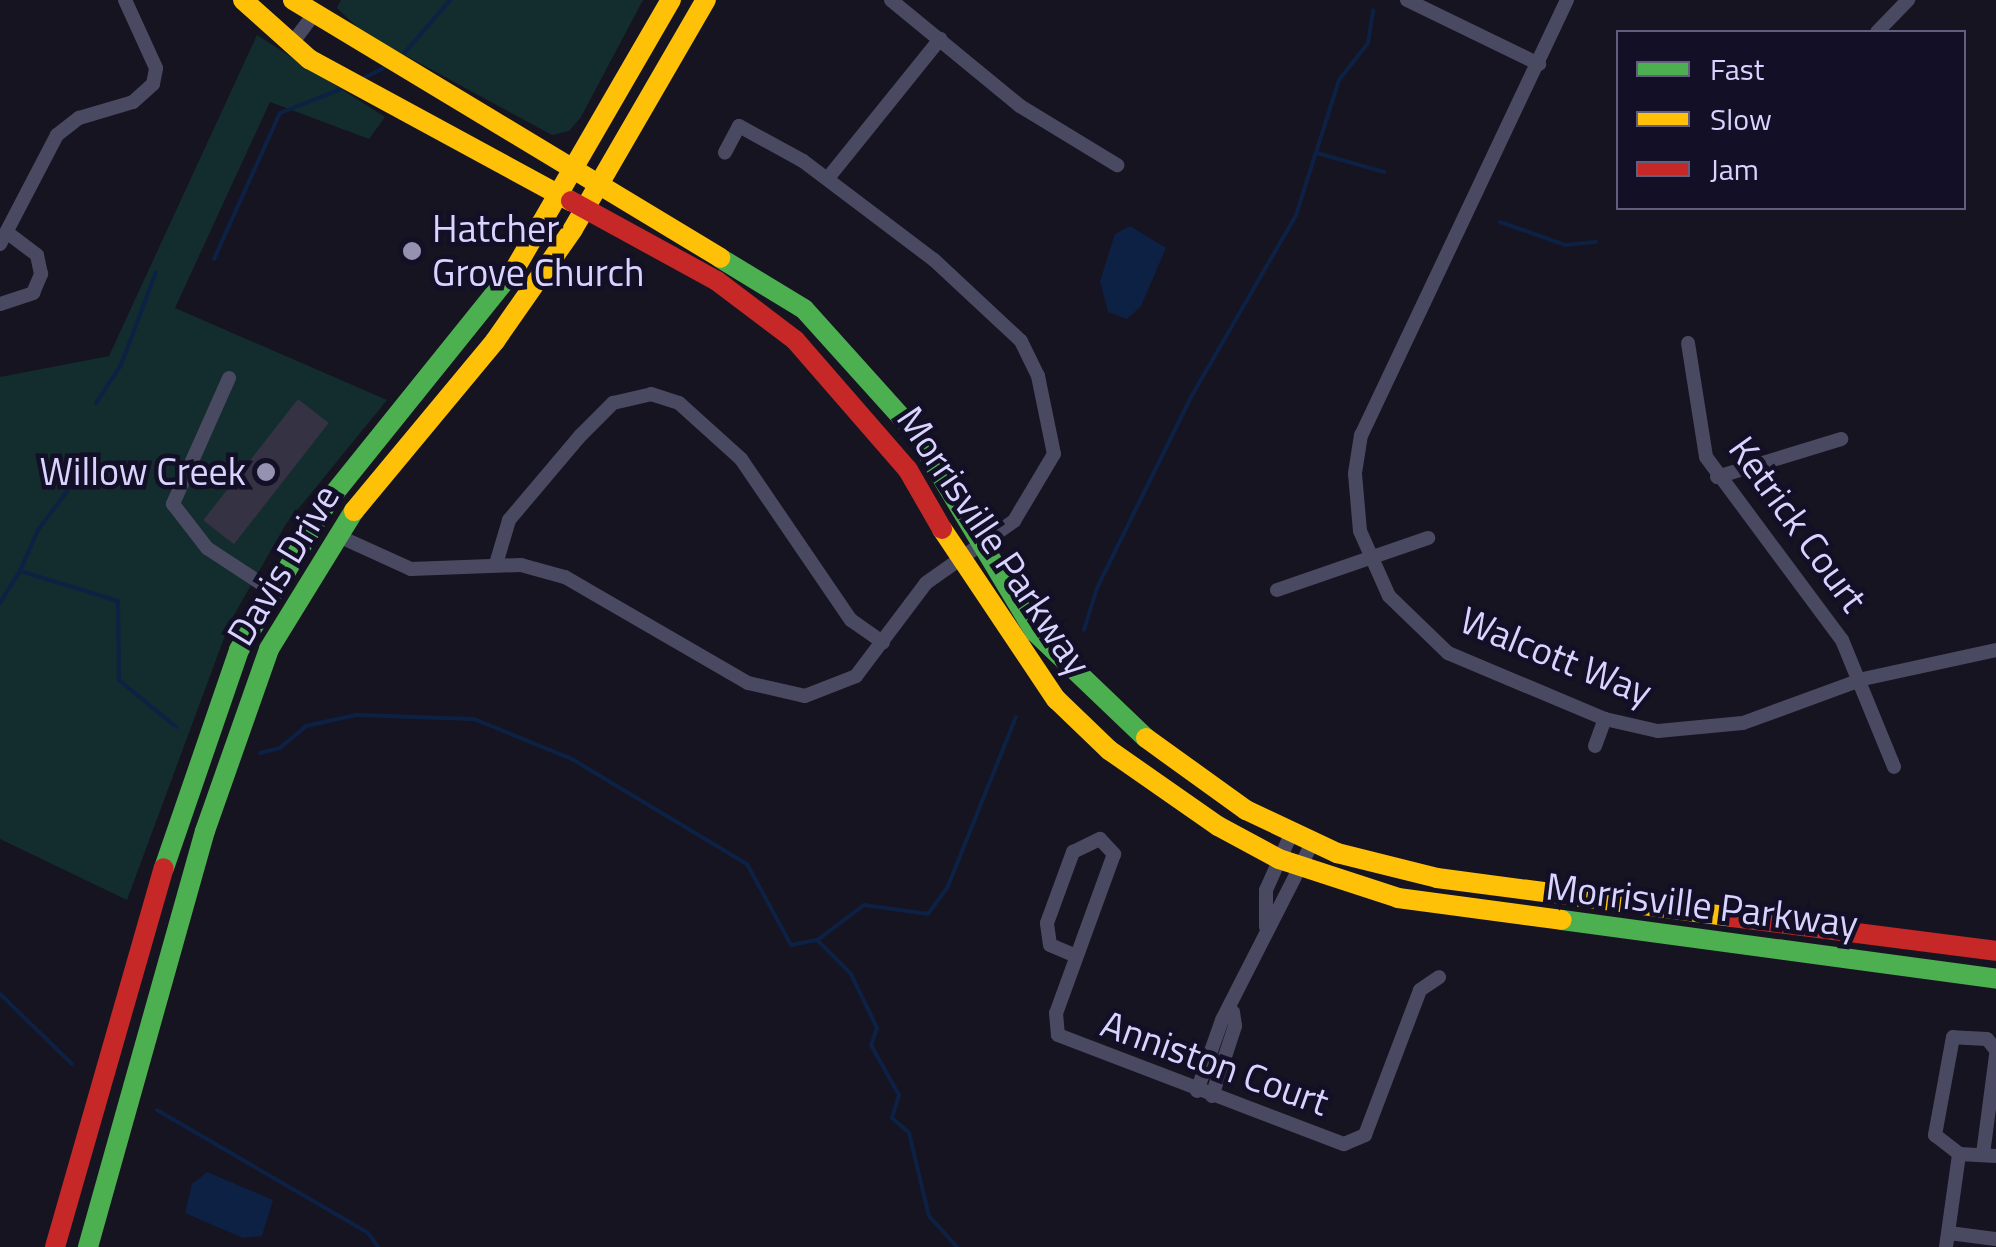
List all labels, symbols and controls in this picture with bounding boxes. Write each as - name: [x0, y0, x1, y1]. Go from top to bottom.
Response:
- legend: [1616, 30, 1966, 210]
- text: Fast: [1710, 46, 1764, 92]
- text: Slow: [1710, 96, 1772, 142]
- text: Jam: [1710, 146, 1759, 192]
- place label: Hatcher Grove Church: [432, 206, 644, 296]
- marker: Hatcher Grove Church: [401, 240, 423, 262]
- street label: Morrisville Parkway: [887, 398, 1101, 684]
- street label: Ketrick Court: [1719, 428, 1877, 620]
- place label: Willow Creek: [39, 449, 246, 495]
- marker: Willow Creek: [255, 461, 277, 483]
- street label: Davis Drive: [217, 477, 349, 653]
- street label: Walcott Way: [1454, 597, 1658, 715]
- street label: Morrisville Parkway: [1543, 863, 1861, 947]
- street label: Anniston Court: [1095, 1001, 1335, 1125]

